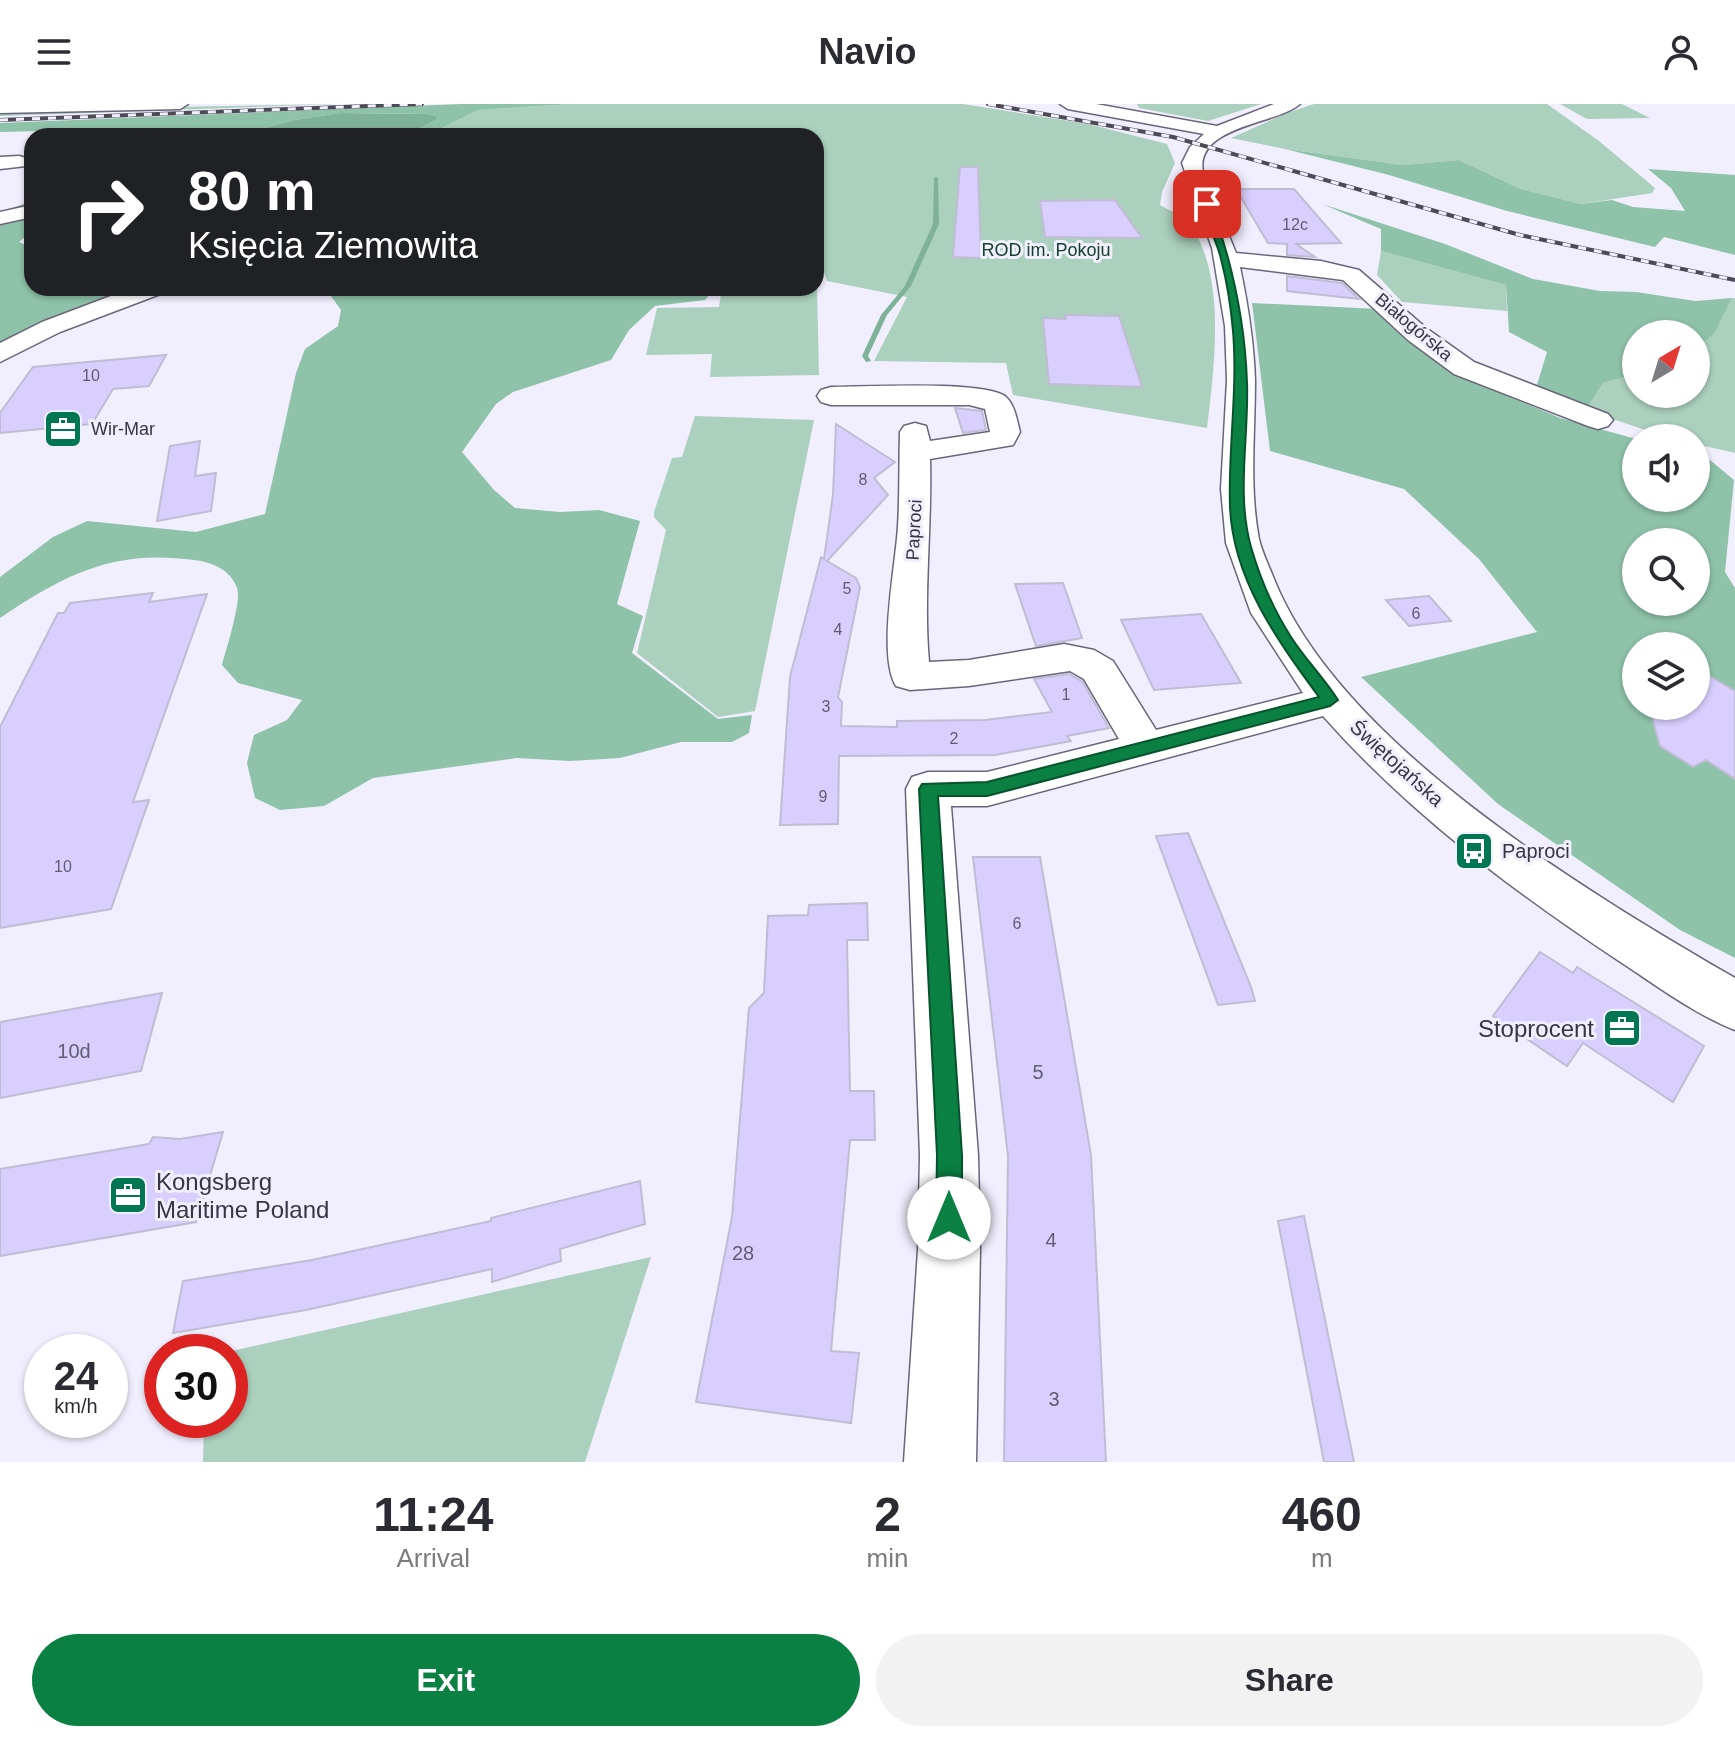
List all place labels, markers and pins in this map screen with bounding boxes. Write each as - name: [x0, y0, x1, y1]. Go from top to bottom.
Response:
- pin: [1173, 170, 1241, 238]
- office icon: Wir-Mar: [42, 408, 84, 450]
- place label: Wir-Mar: [91, 419, 155, 439]
- bus stop icon: Paproci: [1453, 830, 1495, 872]
- place label: Paproci: [1502, 840, 1570, 862]
- office icon: Stoprocent: [1601, 1007, 1643, 1049]
- place label: Stoprocent: [1478, 1015, 1594, 1042]
- place label: Kongsberg Maritime Poland: [156, 1168, 329, 1223]
- office icon: Kongsberg Maritime Poland: [107, 1174, 149, 1216]

